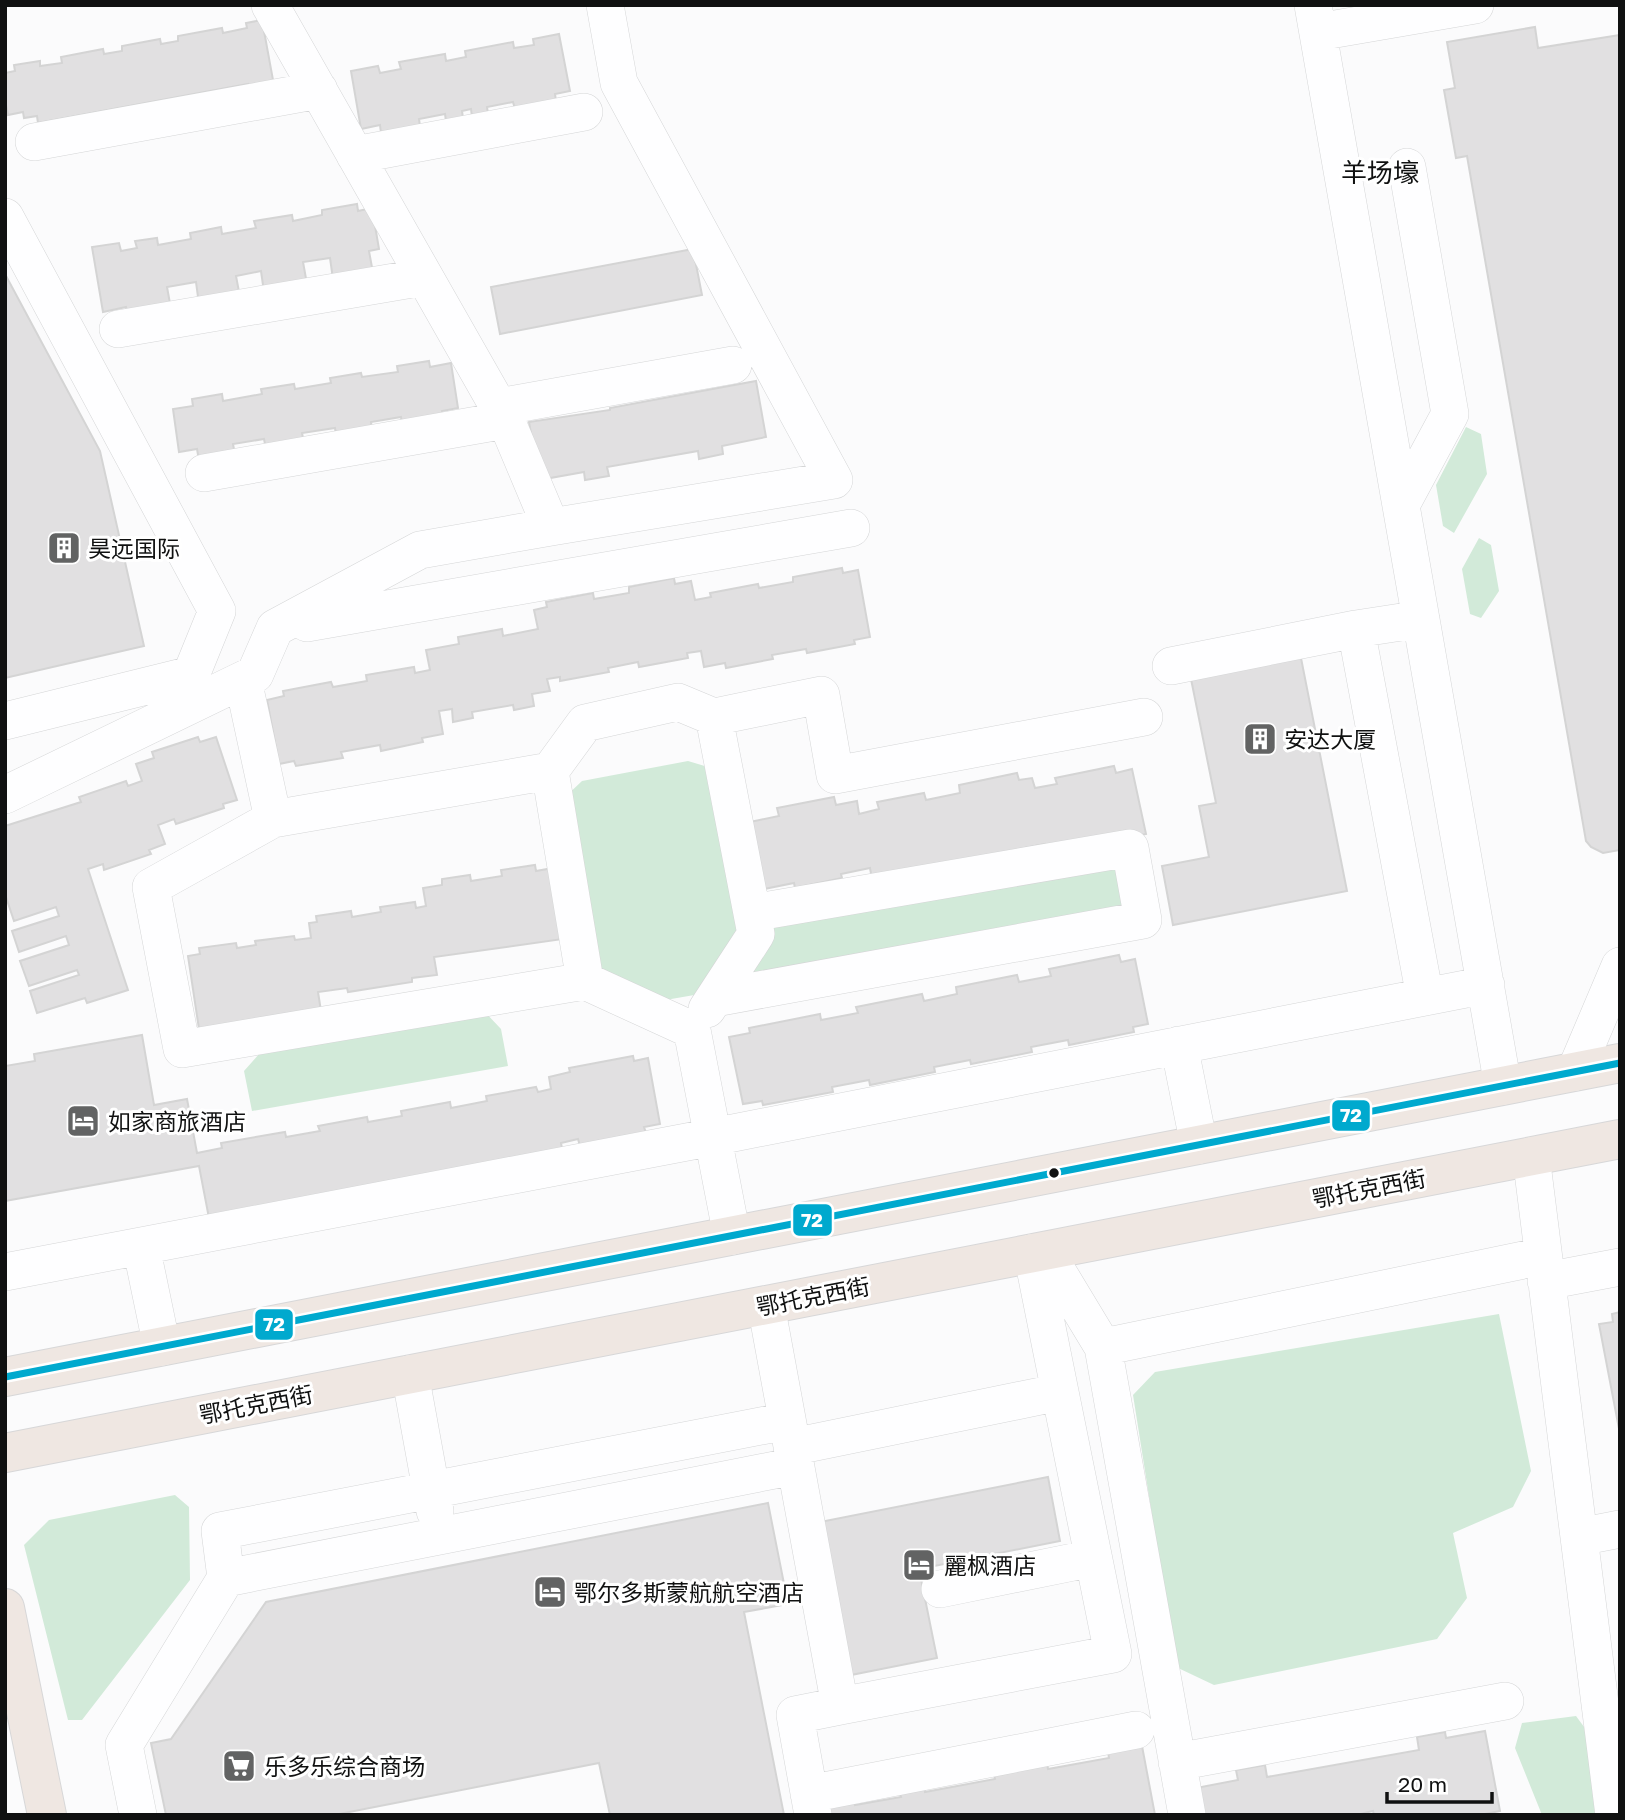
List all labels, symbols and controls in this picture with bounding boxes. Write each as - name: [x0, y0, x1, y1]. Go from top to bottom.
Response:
- district label: 羊场壕: [1341, 157, 1419, 188]
- building icon: 昊远国际: [45, 529, 83, 567]
- place label: 昊远国际: [88, 534, 180, 562]
- building icon: 安达大厦: [1241, 720, 1279, 758]
- place label: 安达大厦: [1284, 725, 1376, 753]
- line badge: 72: [1331, 1099, 1371, 1132]
- hotel icon: 如家商旅酒店: [64, 1102, 102, 1140]
- text: 72: [1340, 1103, 1362, 1126]
- place label: 如家商旅酒店: [108, 1107, 246, 1135]
- street label: 鄂托克西街: [1310, 1163, 1428, 1213]
- unlabelled marker: [1047, 1166, 1061, 1180]
- line badge: 72: [792, 1203, 833, 1237]
- text: 72: [801, 1208, 823, 1231]
- street label: 鄂托克西街: [754, 1271, 872, 1321]
- line badge: 72: [254, 1308, 294, 1341]
- text: 72: [263, 1312, 285, 1335]
- street label: 鄂托克西街: [197, 1379, 315, 1429]
- hotel icon: 麗枫酒店: [900, 1546, 938, 1584]
- place label: 麗枫酒店: [944, 1551, 1036, 1579]
- hotel icon: 鄂尔多斯蒙航航空酒店: [531, 1573, 569, 1611]
- place label: 鄂尔多斯蒙航航空酒店: [574, 1578, 804, 1606]
- supermarket icon: 乐多乐综合商场: [220, 1747, 258, 1785]
- place label: 乐多乐综合商场: [264, 1752, 425, 1780]
- scale bar: [1387, 1760, 1492, 1804]
- text: 20 m: [1398, 1771, 1447, 1797]

